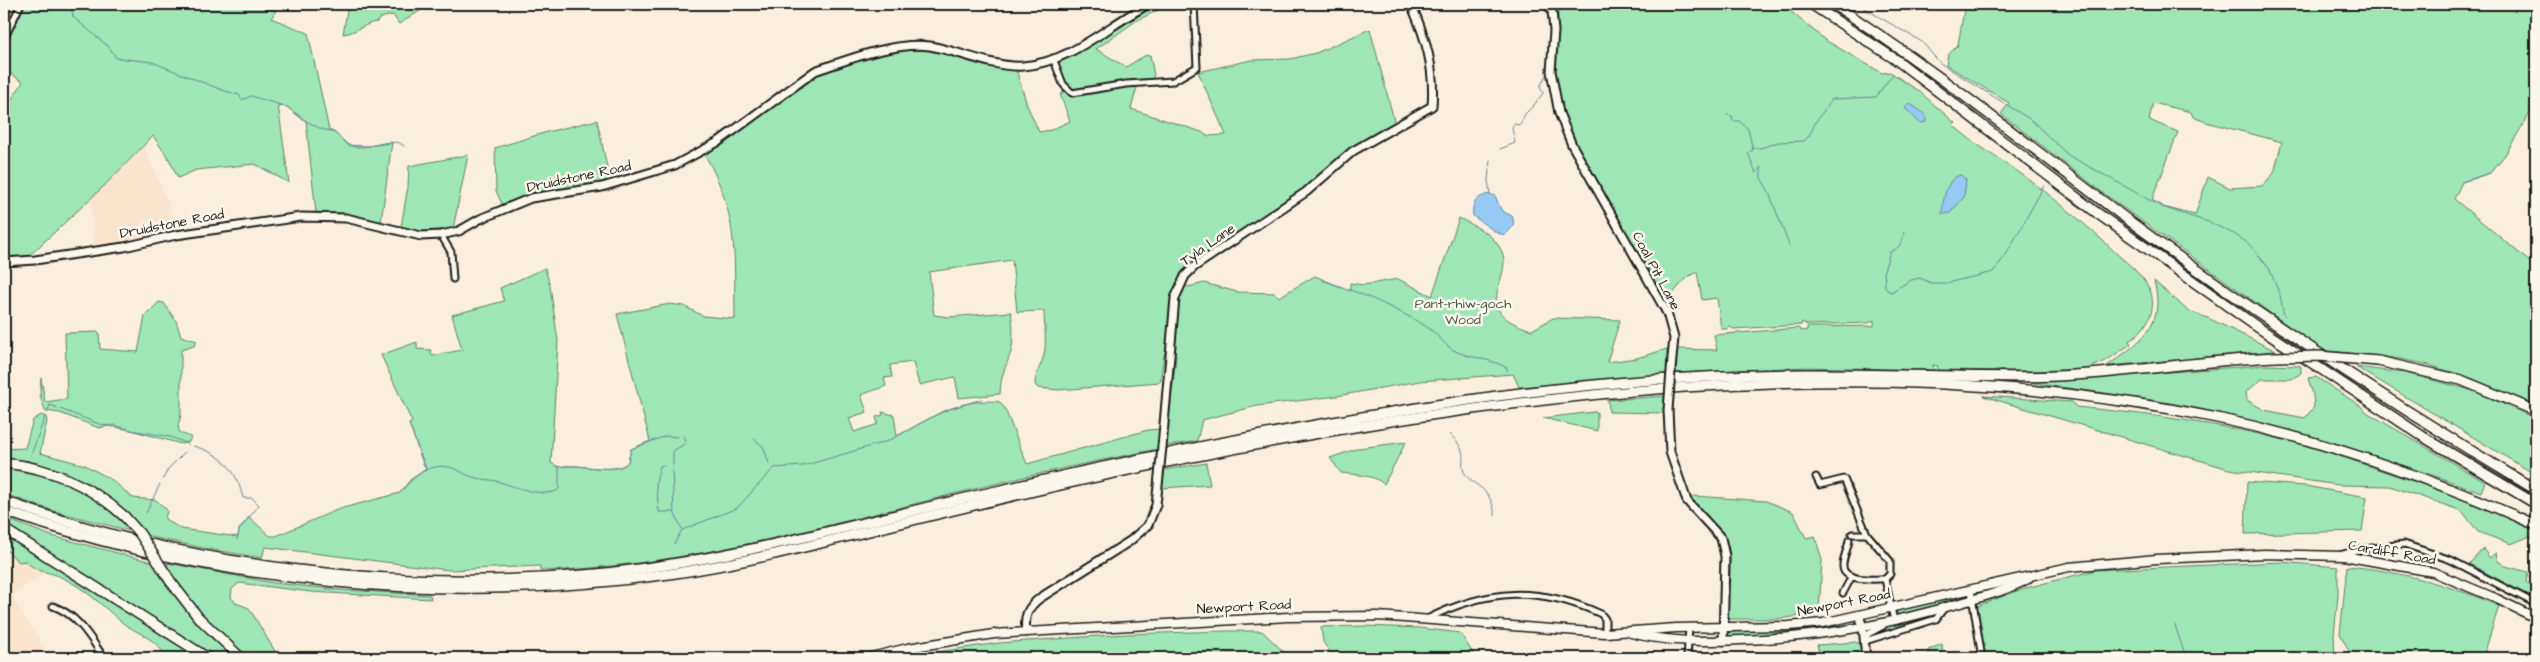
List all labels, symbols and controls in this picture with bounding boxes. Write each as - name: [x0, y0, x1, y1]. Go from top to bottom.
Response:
- street label: Druidstone Road: [525, 156, 633, 198]
- street label: Druidstone Road: [118, 204, 226, 244]
- street label: Tyla Lane: [1177, 219, 1240, 271]
- street label: Coal Pit Lane: [1627, 228, 1685, 314]
- park label: Pant-rhiw-goch Wood: [1415, 294, 1511, 330]
- street label: Cardiff Road: [2347, 535, 2437, 571]
- street label: Newport Road: [1796, 584, 1892, 622]
- street label: Newport Road: [1196, 595, 1292, 619]

